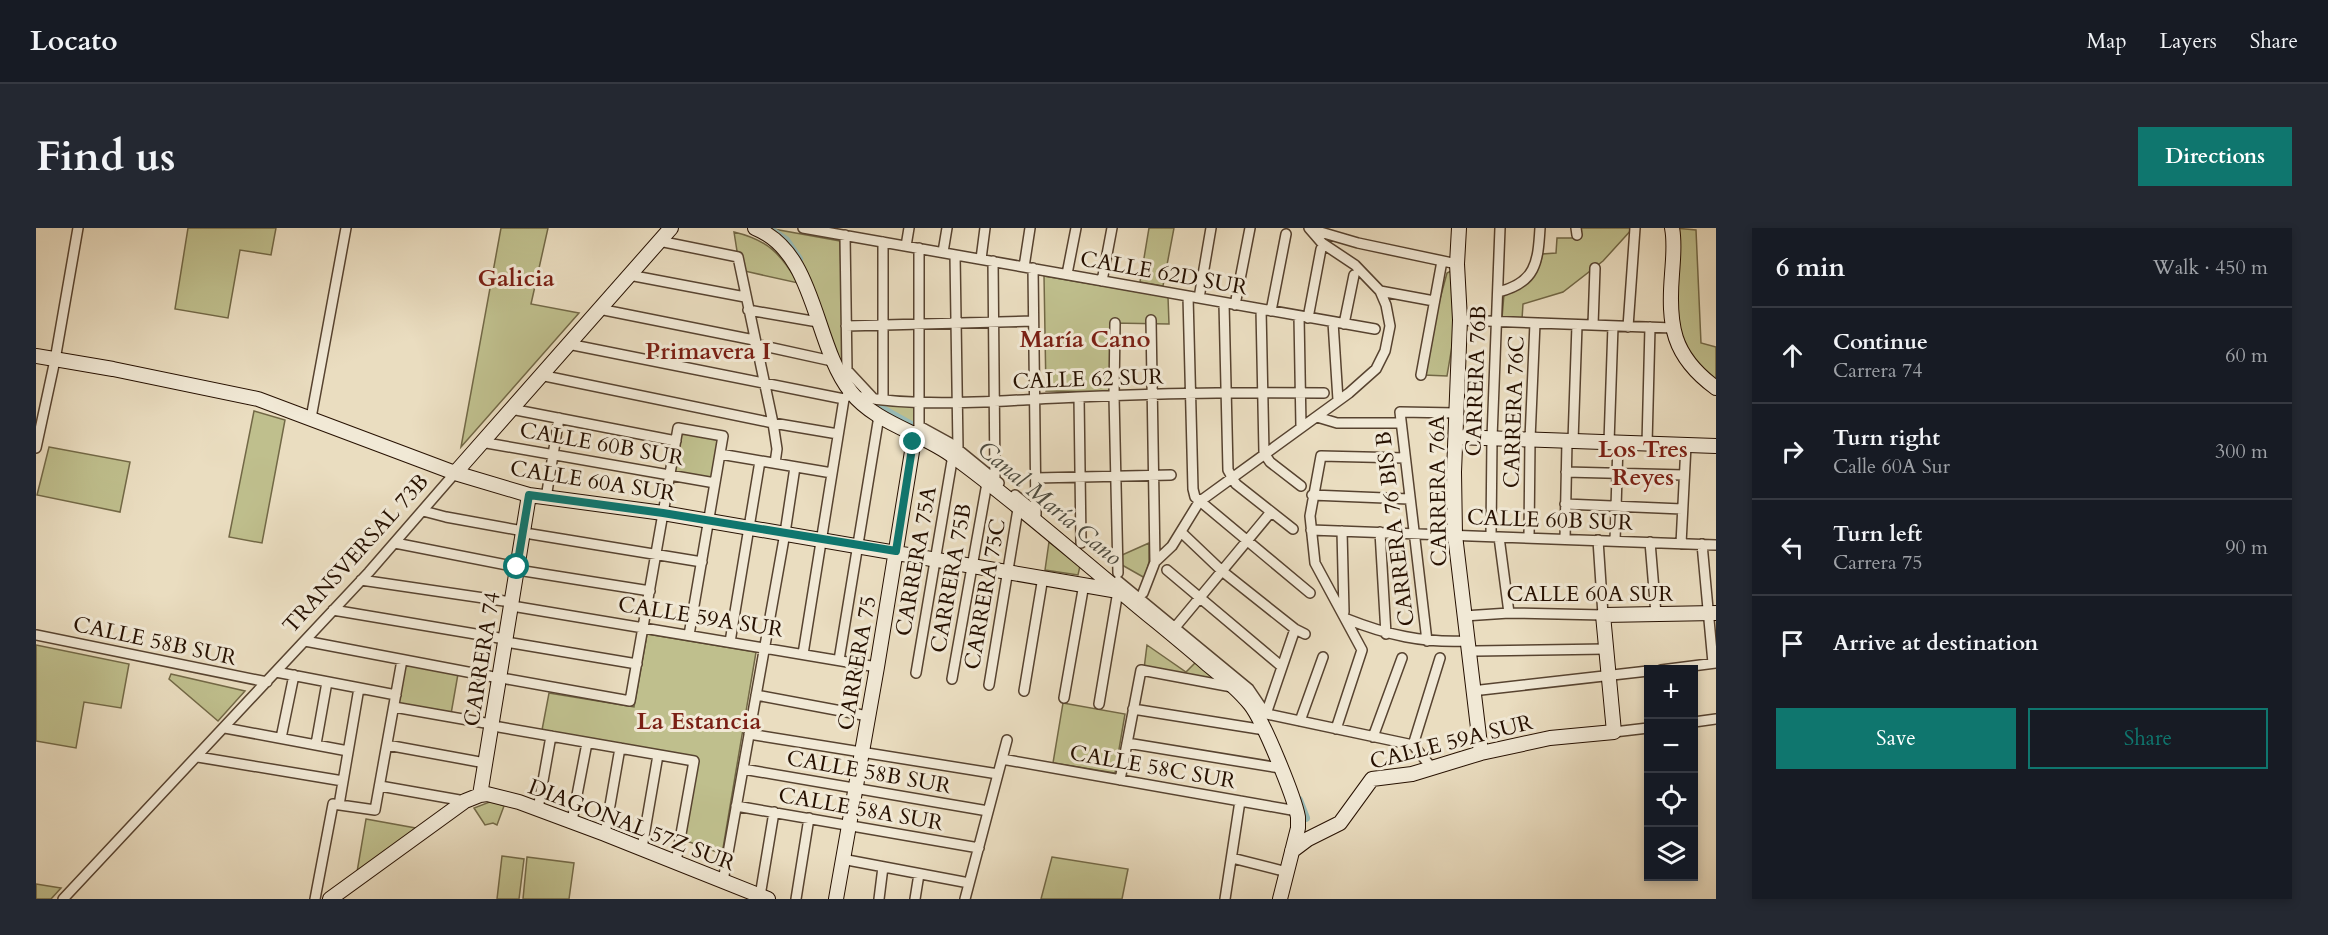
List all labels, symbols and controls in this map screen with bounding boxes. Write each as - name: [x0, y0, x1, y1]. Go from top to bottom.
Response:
- text: Locato: [30, 22, 118, 60]
- text: Map: [2087, 27, 2127, 56]
- text: Layers: [2160, 27, 2217, 56]
- text: Share: [2250, 27, 2298, 56]
- button: Directions: [2138, 127, 2292, 186]
- text: Find us: [36, 128, 176, 185]
- street label: CALLE 62D SUR: [1078, 244, 1250, 303]
- text: 6 min: [1776, 250, 1845, 285]
- text: Walk · 450 m: [2153, 254, 2268, 281]
- district label: Galicia: [477, 262, 555, 295]
- street label: CARRERA 76B: [1458, 305, 1494, 457]
- district label: María Cano: [1020, 323, 1150, 356]
- text: Continue: [1833, 327, 1928, 357]
- district label: Primavera I: [645, 335, 771, 368]
- street label: CARRERA 76C: [1496, 335, 1532, 489]
- icon: ahead: [1776, 339, 1809, 372]
- text: 60 m: [2225, 342, 2268, 369]
- text: Carrera 74: [1833, 357, 1922, 384]
- street label: CALLE 62 SUR: [1012, 361, 1165, 397]
- street label: CALLE 60B SUR: [517, 415, 687, 473]
- street label: CARRERA 76A: [1422, 415, 1454, 567]
- text: Turn right: [1833, 423, 1940, 453]
- route end: [899, 428, 925, 454]
- street label: CARRERA 76 BIS B: [1368, 430, 1422, 628]
- water label: Canal María Cano: [970, 433, 1129, 574]
- district label: Los Tres Reyes: [1598, 433, 1688, 494]
- icon: right: [1776, 435, 1809, 468]
- text: 300 m: [2215, 438, 2268, 465]
- street label: CALLE 60A SUR: [508, 453, 678, 509]
- text: Calle 60A Sur: [1833, 453, 1950, 480]
- street label: TRANSVERSAL 73B: [276, 467, 436, 640]
- street label: CARRERA 75A: [888, 484, 944, 638]
- street label: CARRERA 75B: [923, 501, 979, 655]
- street label: CALLE 60B SUR: [1466, 502, 1634, 538]
- street label: CARRERA 75C: [957, 516, 1013, 672]
- text: Turn left: [1833, 519, 1922, 549]
- icon: left: [1776, 531, 1809, 564]
- text: 90 m: [2225, 534, 2268, 561]
- text: Carrera 75: [1833, 549, 1922, 576]
- route start: [503, 553, 529, 579]
- street label: CALLE 60A SUR: [1507, 579, 1674, 609]
- street label: CALLE 59A SUR: [616, 589, 786, 645]
- street label: CARRERA 74: [457, 590, 507, 729]
- street label: CARRERA 75: [830, 594, 884, 733]
- street label: CALLE 58B SUR: [70, 609, 240, 673]
- icon: arrive: [1776, 627, 1809, 660]
- text: Arrive at destination: [1833, 628, 2038, 658]
- map controls: [1644, 665, 1698, 881]
- button: +: [1644, 665, 1698, 719]
- district label: La Estancia: [637, 705, 761, 738]
- street label: CALLE 59A SUR: [1367, 707, 1537, 777]
- button: Save: [1776, 708, 2016, 769]
- button: Share: [2028, 708, 2268, 769]
- button: −: [1644, 719, 1698, 773]
- street label: CALLE 58C SUR: [1067, 738, 1239, 796]
- street label: CALLE 58B SUR: [784, 743, 954, 801]
- street label: DIAGONAL 57Z SUR: [524, 772, 740, 879]
- button: locate: [1644, 773, 1698, 827]
- street label: CALLE 58A SUR: [776, 780, 946, 838]
- button: layers: [1644, 827, 1698, 881]

